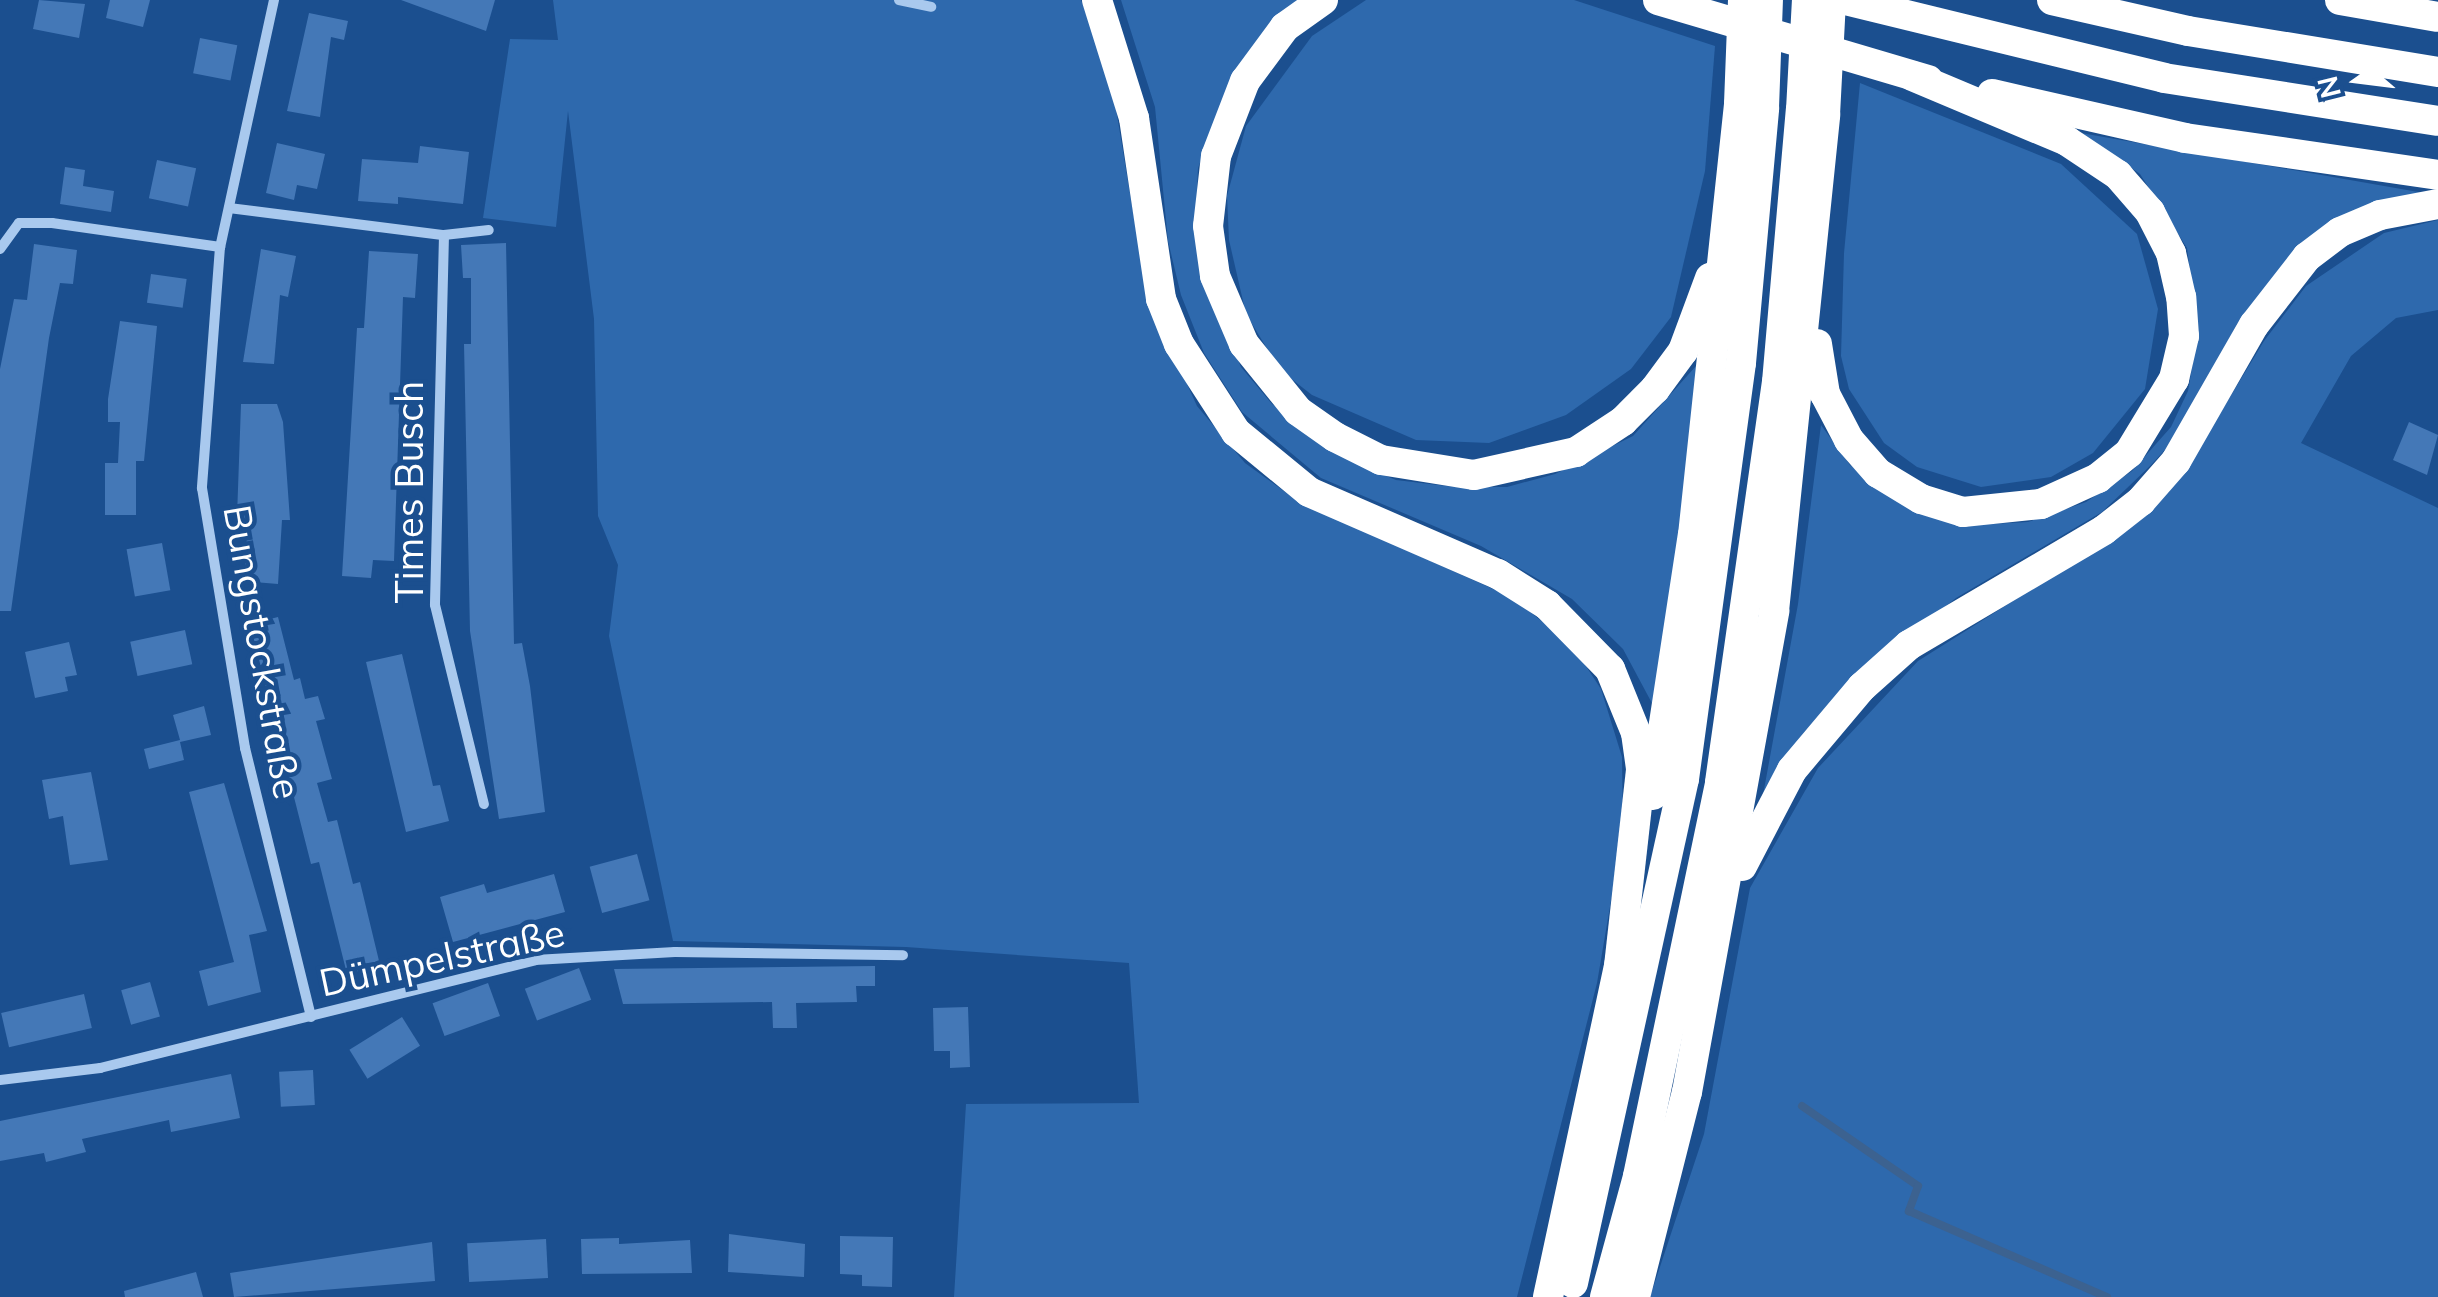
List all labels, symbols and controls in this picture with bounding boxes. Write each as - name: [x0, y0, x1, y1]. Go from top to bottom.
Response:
- north arrow: [2308, 30, 2408, 130]
- text: N: [2309, 73, 2348, 102]
- street label: Times Busch: [387, 381, 433, 603]
- street label: Bungstockstraße: [214, 502, 310, 802]
- street label: Dümpelstraße: [315, 910, 569, 1006]

